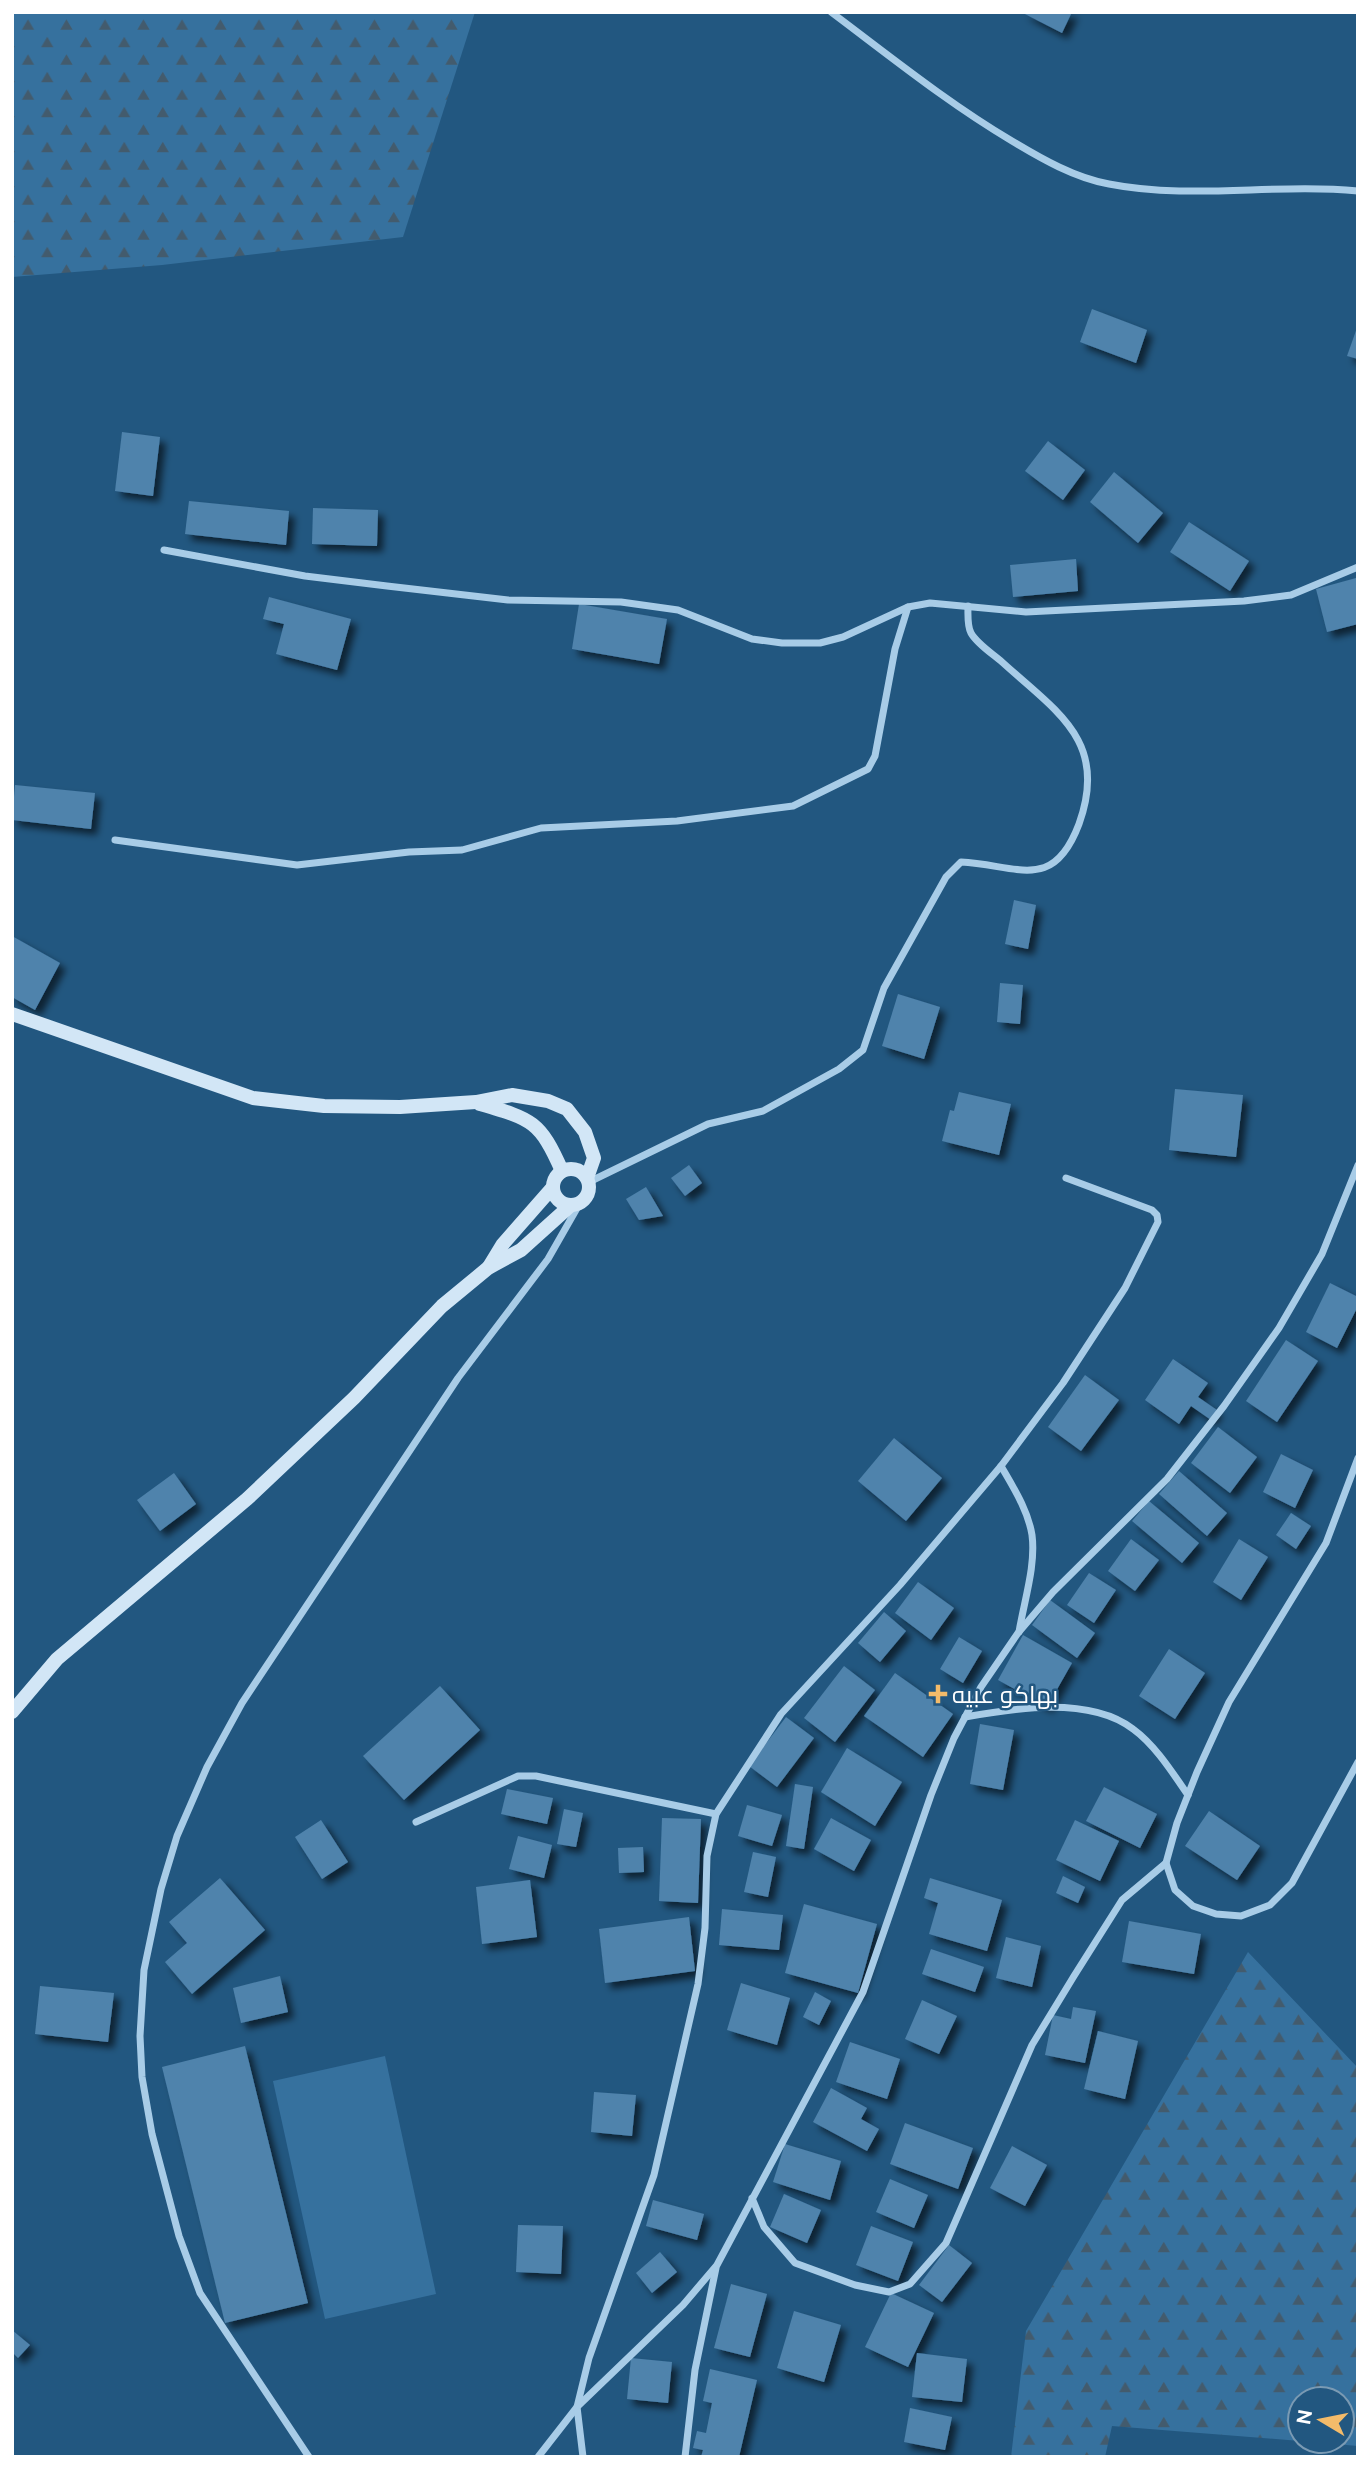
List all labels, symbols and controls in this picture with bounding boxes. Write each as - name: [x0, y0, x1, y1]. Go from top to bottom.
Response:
- place label: بهاكو عبيه: [952, 1680, 1058, 1709]
- marker: بهاكو عبيه: [930, 1686, 946, 1702]
- north arrow: [1286, 2385, 1356, 2455]
- text: N: [1292, 2408, 1316, 2426]

